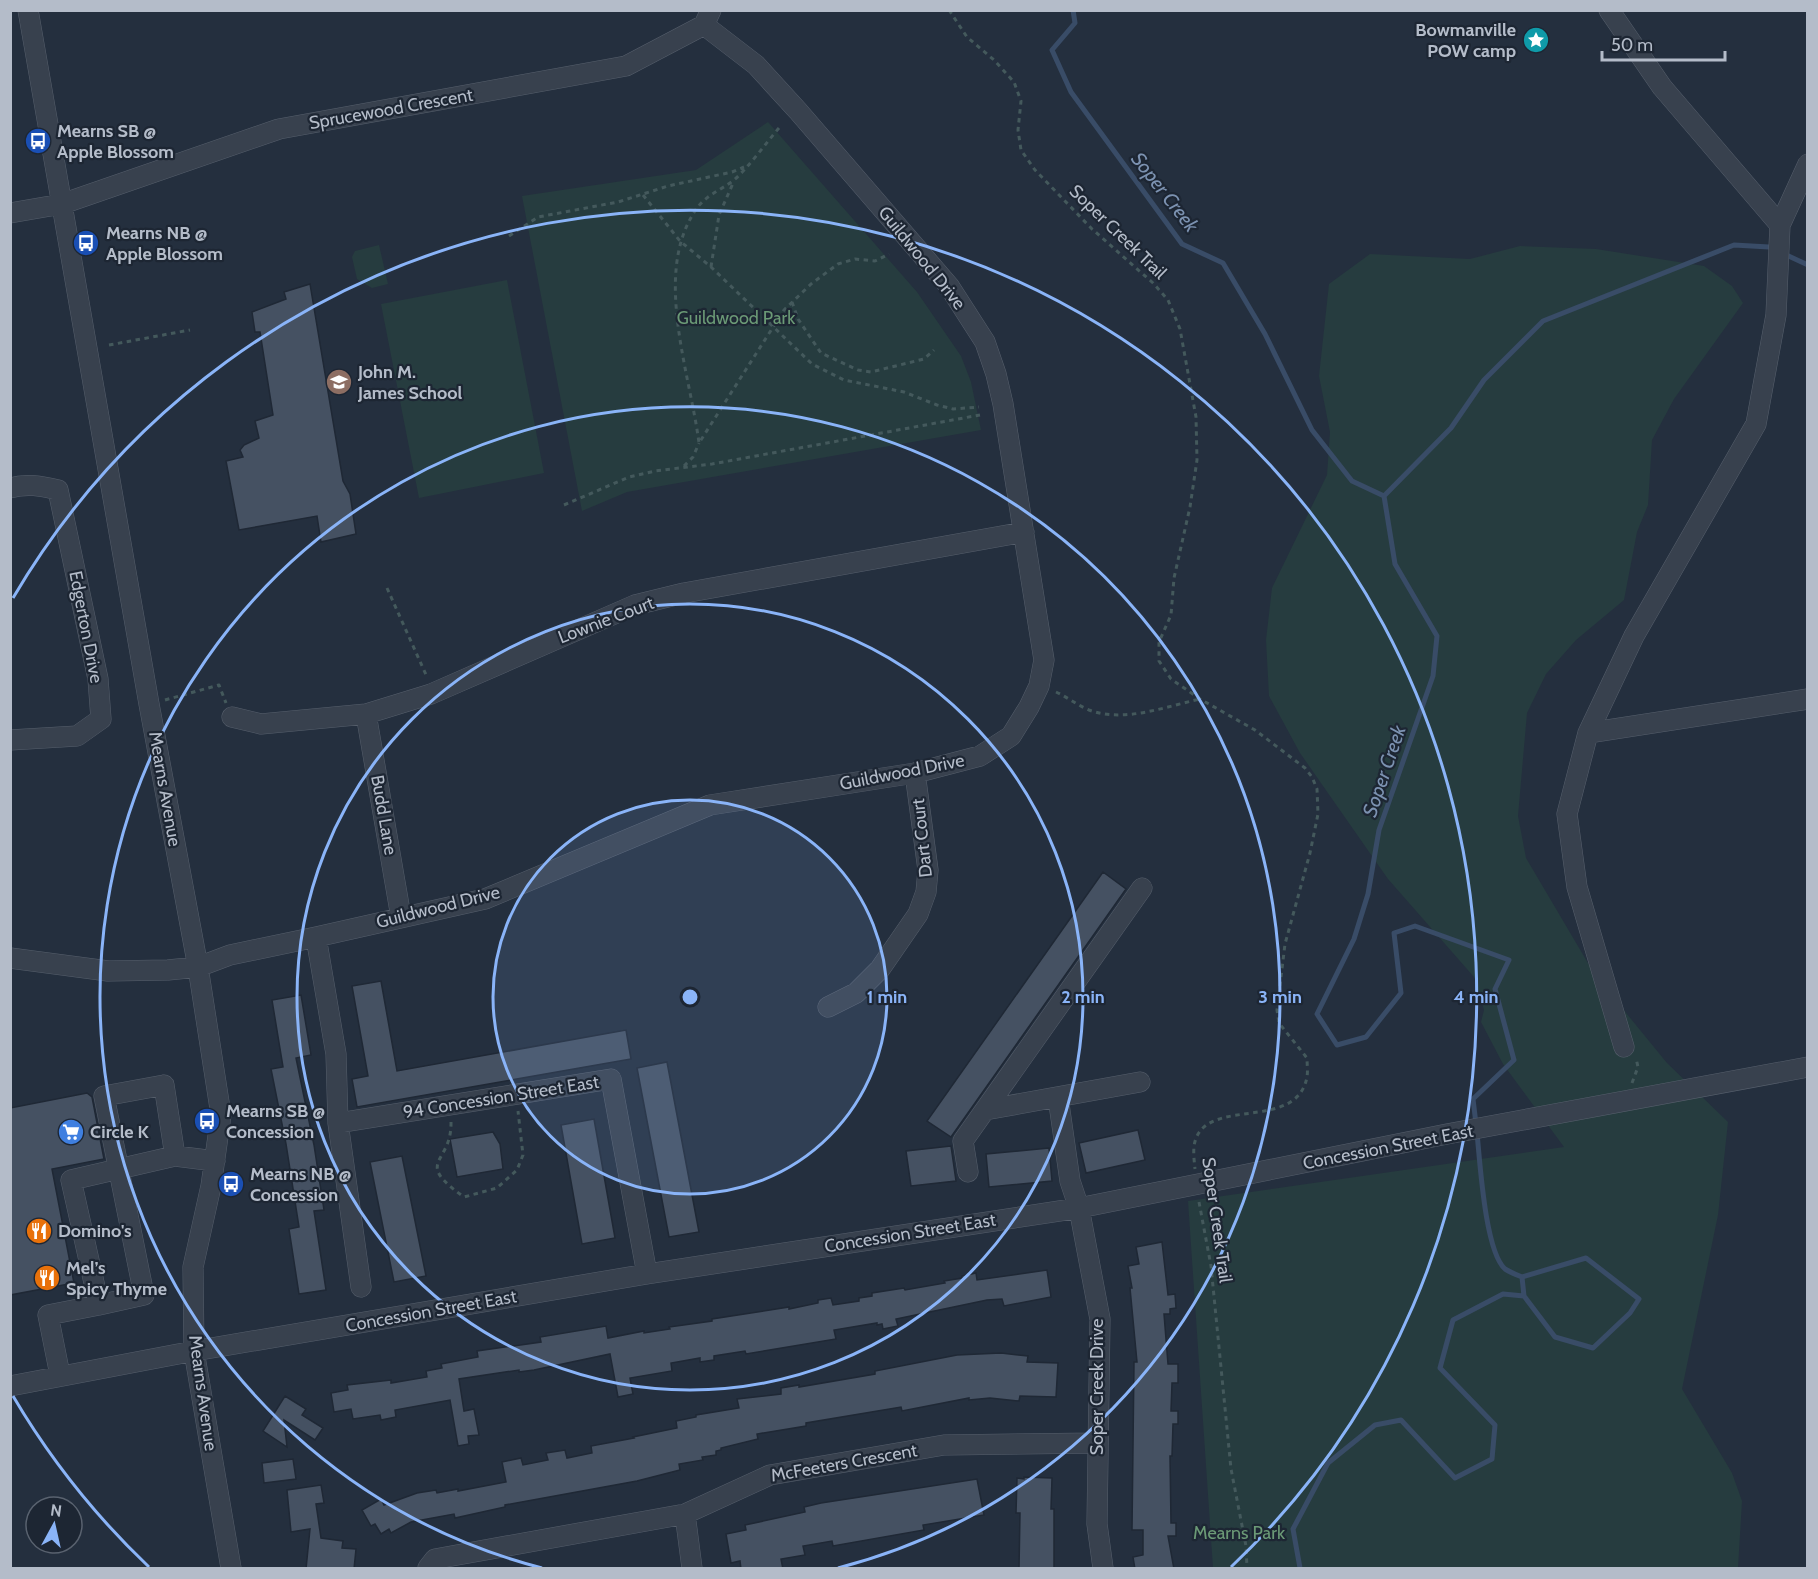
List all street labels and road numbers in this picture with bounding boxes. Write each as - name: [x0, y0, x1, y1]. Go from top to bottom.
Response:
- street label: Sprucewood Crescent: [307, 84, 475, 134]
- street label: Soper Creek Trail: [1065, 180, 1172, 284]
- street label: Guildwood Drive: [874, 202, 970, 314]
- street label: Edgerton Drive: [64, 569, 108, 685]
- street label: Lownie Court: [555, 592, 657, 648]
- street label: Mearns Avenue: [144, 730, 186, 848]
- street label: Guildwood Drive: [838, 749, 966, 795]
- street label: Budd Lane: [366, 773, 402, 857]
- street label: Dart Court: [907, 797, 937, 879]
- street label: Guildwood Drive: [374, 881, 502, 933]
- street label: 94 Concession Street East: [402, 1071, 600, 1123]
- street label: Concession Street East: [1301, 1120, 1475, 1174]
- street label: Soper Creek Trail: [1197, 1156, 1237, 1285]
- street label: Concession Street East: [823, 1209, 997, 1257]
- street label: Concession Street East: [344, 1285, 518, 1337]
- street label: Soper Creek Drive: [1086, 1319, 1108, 1455]
- street label: Mearns Avenue: [184, 1334, 222, 1452]
- street label: McFeeters Crescent: [769, 1439, 919, 1487]

